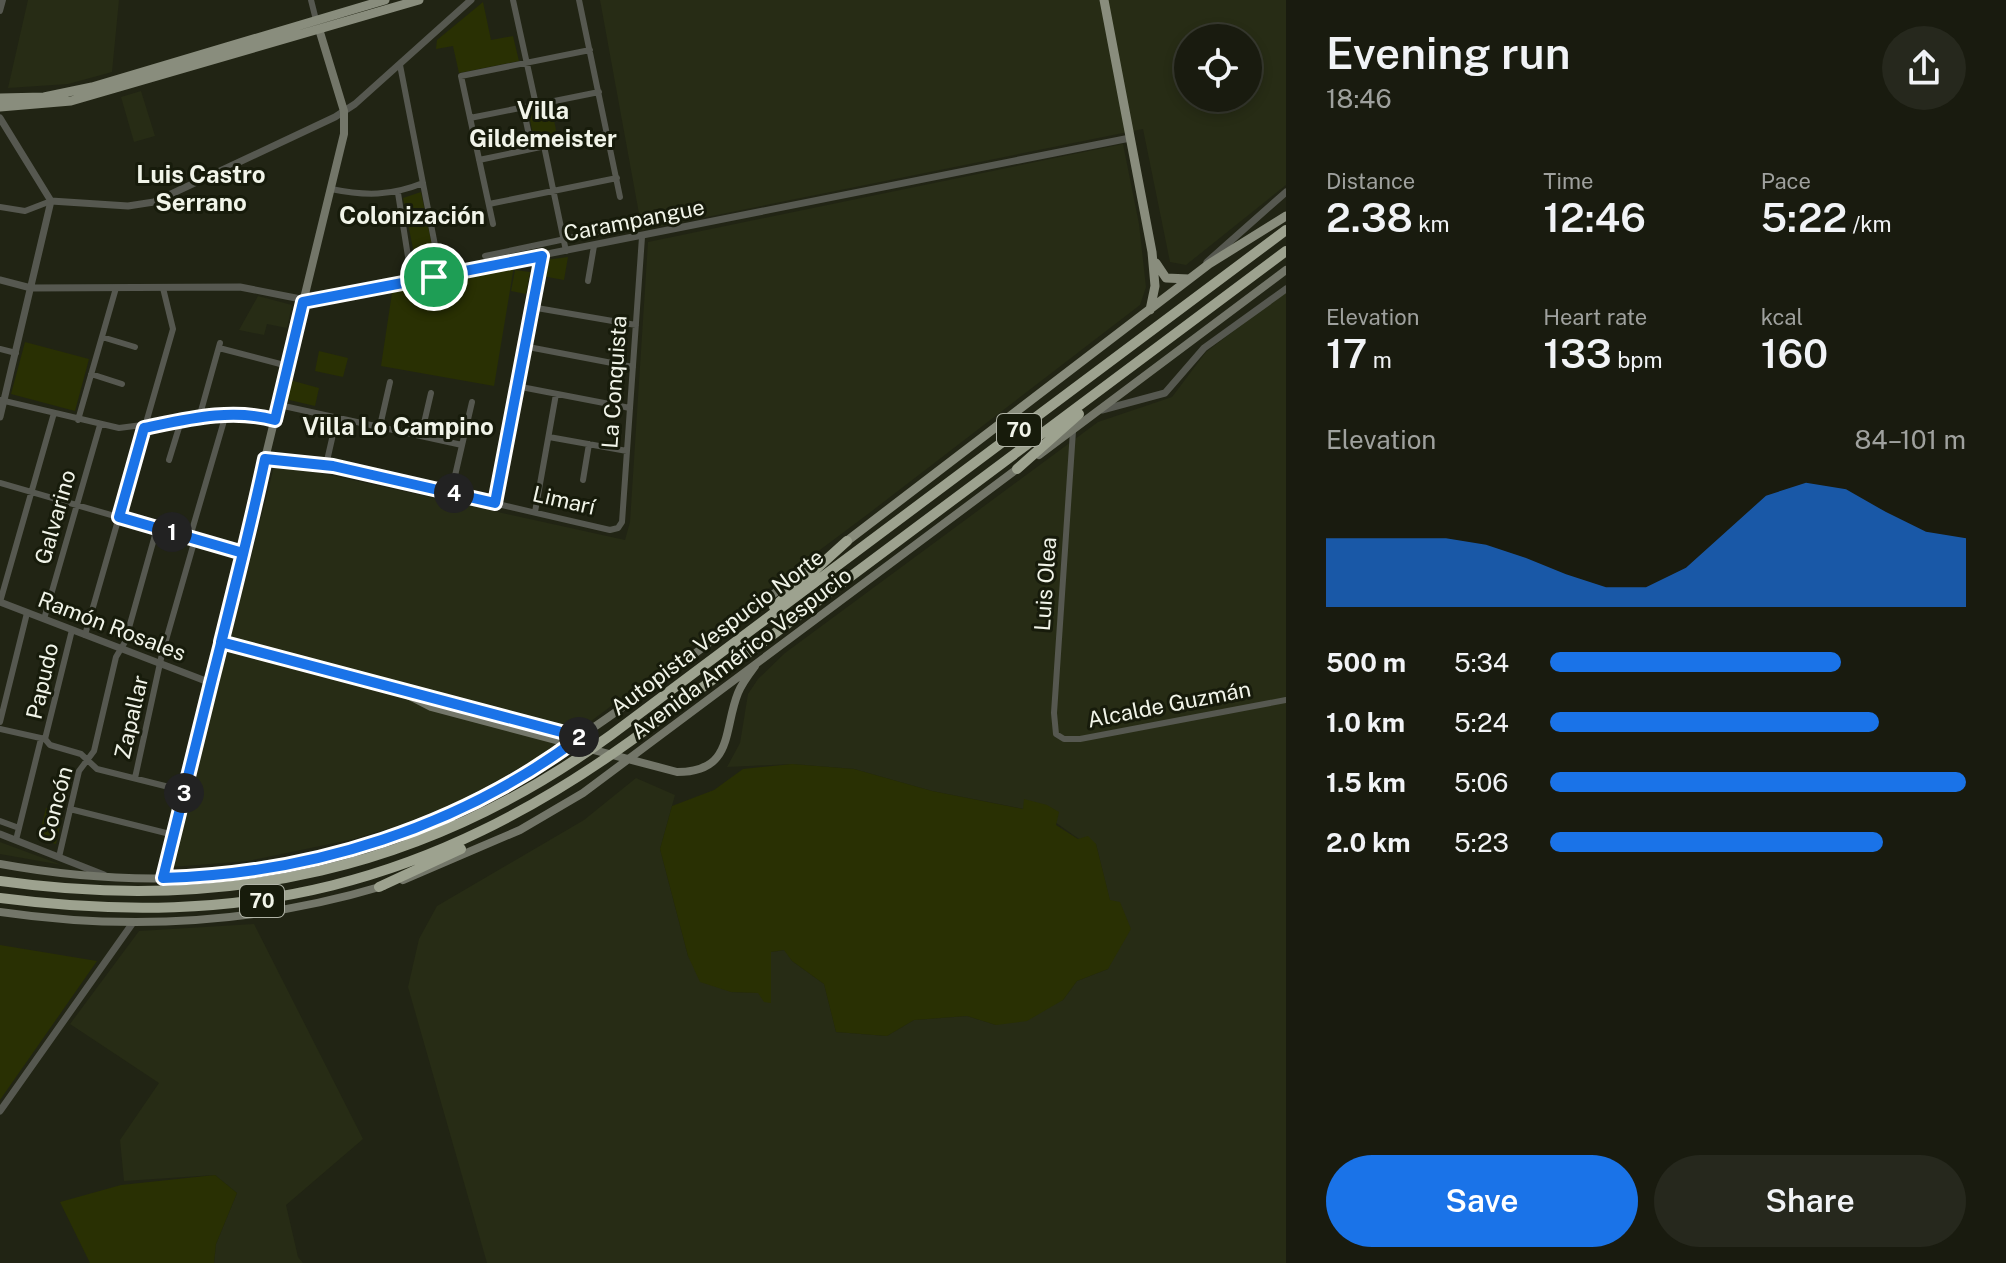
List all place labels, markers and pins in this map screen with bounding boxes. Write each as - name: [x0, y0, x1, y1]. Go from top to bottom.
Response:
- pin: [400, 243, 468, 311]
- pin: 4: [434, 473, 474, 513]
- pin: 1: [152, 512, 192, 552]
- pin: 2: [559, 717, 599, 757]
- pin: 3: [164, 773, 204, 813]

